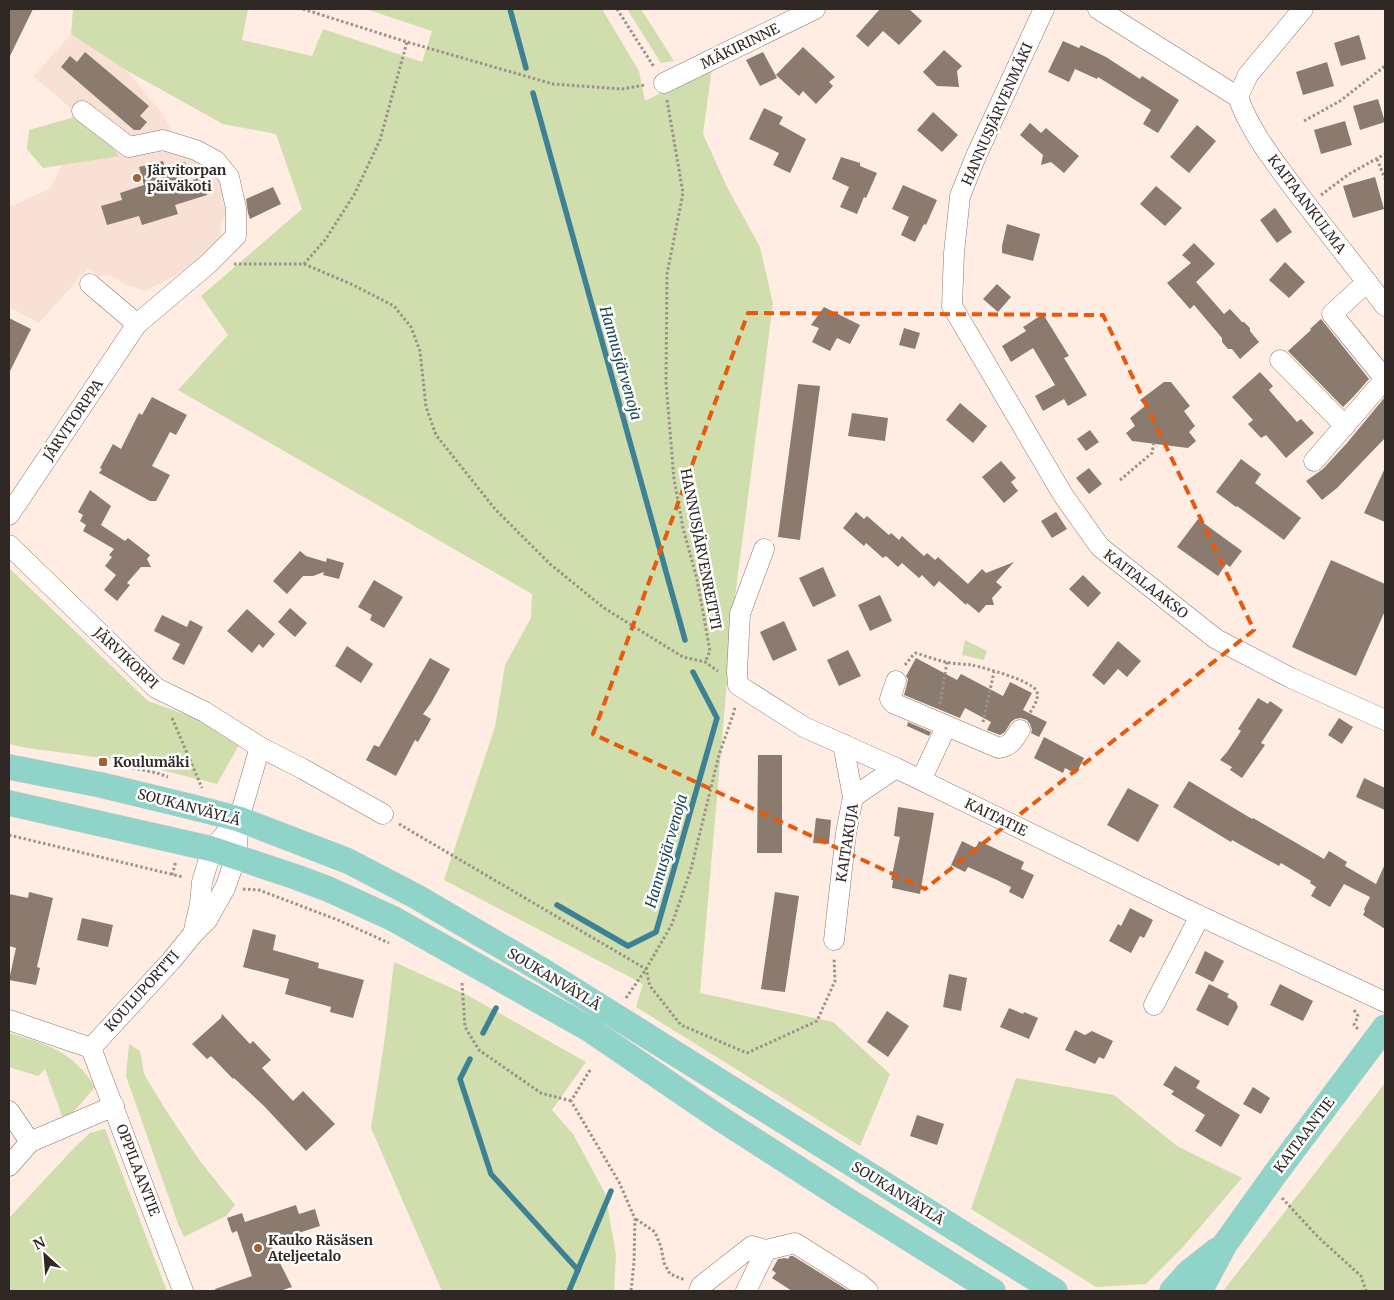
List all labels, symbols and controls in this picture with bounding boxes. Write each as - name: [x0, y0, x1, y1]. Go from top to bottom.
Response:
- street label: MÄKIRINNE: [698, 19, 782, 73]
- street label: HANNUSJÄRVENMÄKI: [957, 40, 1037, 188]
- street label: KAITAANKULMA: [1264, 151, 1350, 257]
- place label: Järvitorpan päiväkoti: [146, 161, 227, 195]
- marker: Järvitorpan päiväkoti: [131, 172, 143, 184]
- water label: Hannusjärvenoja: [595, 303, 646, 422]
- street label: JÄRVITORPPA: [39, 376, 107, 465]
- street label: HANNUSJÄRVENREITTI: [677, 467, 725, 631]
- street label: KAITALAAKSO: [1100, 545, 1192, 623]
- street label: JÄRVIKORPI: [89, 623, 162, 693]
- place label: Koulumäki: [113, 753, 190, 771]
- marker: Koulumäki: [97, 756, 109, 768]
- street label: SOUKANVÄYLÄ: [136, 785, 242, 829]
- water label: Hannusjärvenoja: [640, 792, 691, 911]
- street label: KAITATIE: [962, 794, 1030, 840]
- street label: KAITAKUJA: [832, 802, 862, 884]
- street label: SOUKANVÄYLÄ: [504, 944, 604, 1014]
- street label: KOULUPORTTI: [101, 947, 183, 1035]
- street label: KAITAANTIE: [1270, 1094, 1338, 1176]
- street label: OPPILAANTIE: [112, 1121, 164, 1219]
- street label: SOUKANVÄYLÄ: [848, 1157, 948, 1229]
- north arrow: [20, 1230, 70, 1280]
- place label: Kauko Räsäsen Ateljeetalo: [267, 1231, 373, 1265]
- text: N: [30, 1233, 48, 1254]
- marker: Kauko Räsäsen Ateljeetalo: [252, 1242, 264, 1254]

